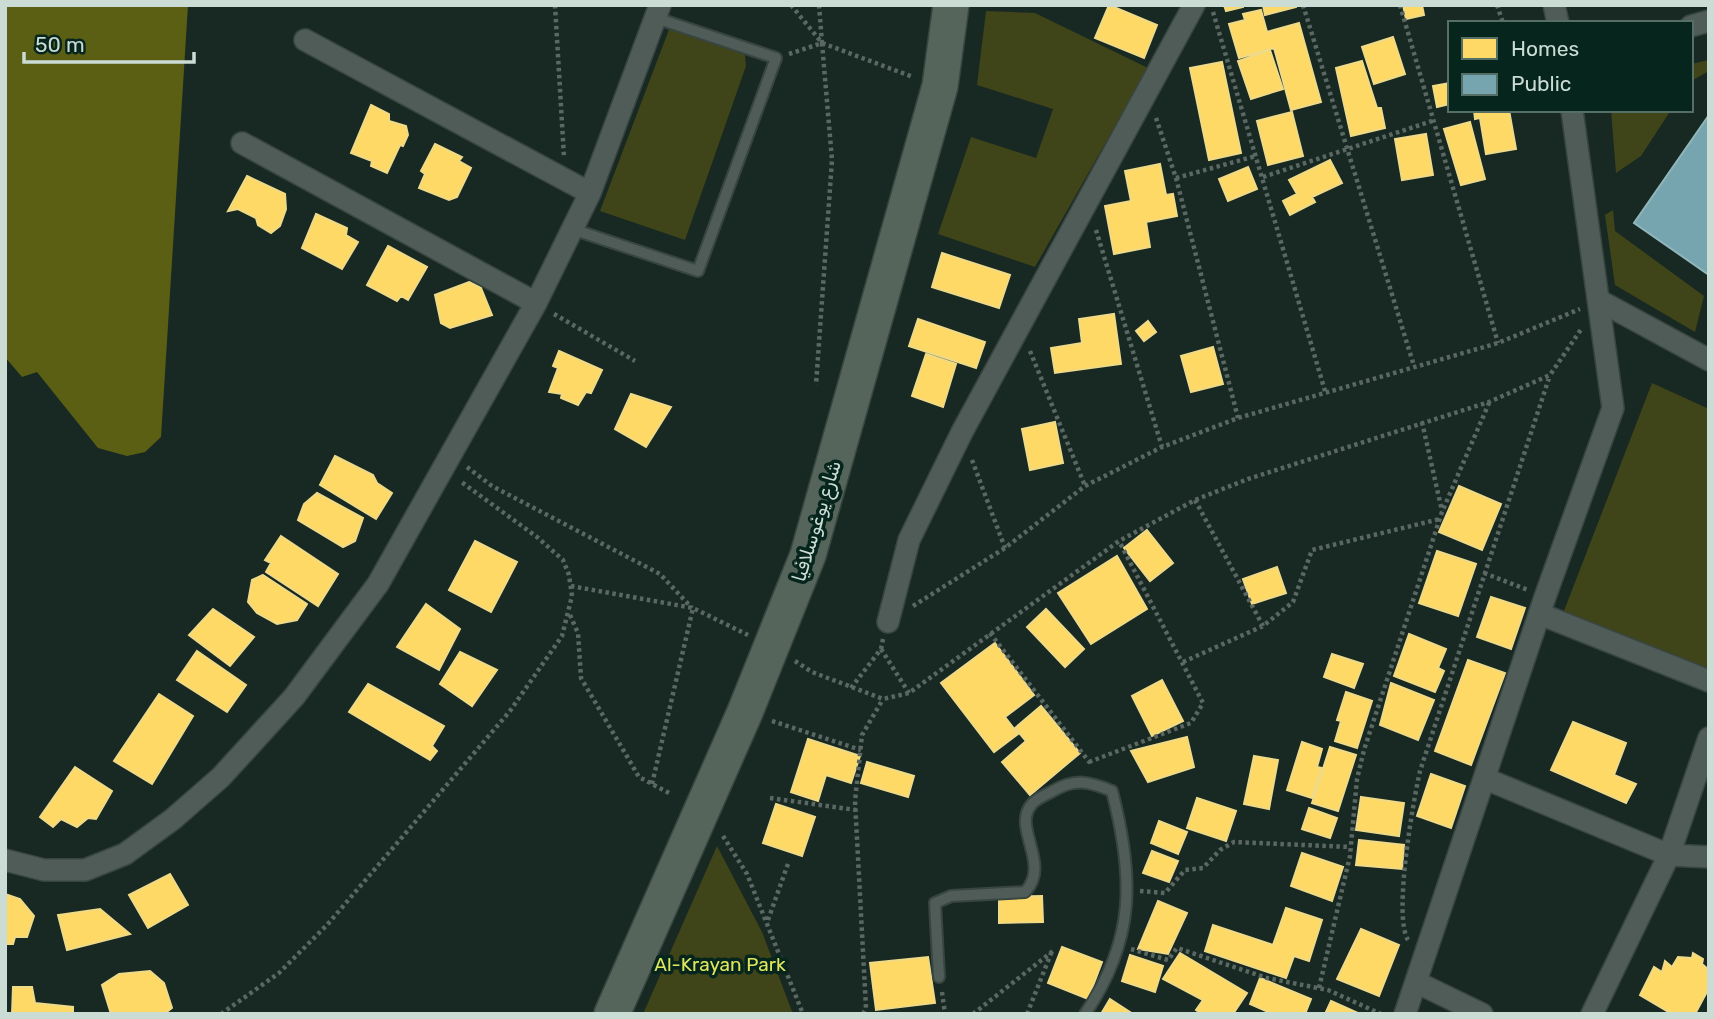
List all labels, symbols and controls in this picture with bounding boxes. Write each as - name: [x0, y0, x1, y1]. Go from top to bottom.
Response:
- scale bar: [24, 21, 194, 65]
- legend: [1448, 21, 1693, 112]
- text: 50 m: [35, 32, 85, 57]
- text: Homes: [1511, 36, 1579, 61]
- text: Public: [1511, 71, 1571, 96]
- street label: شارع يوغوسلافيا: [787, 458, 848, 585]
- park label: Al-Krayan Park: [654, 953, 786, 976]

